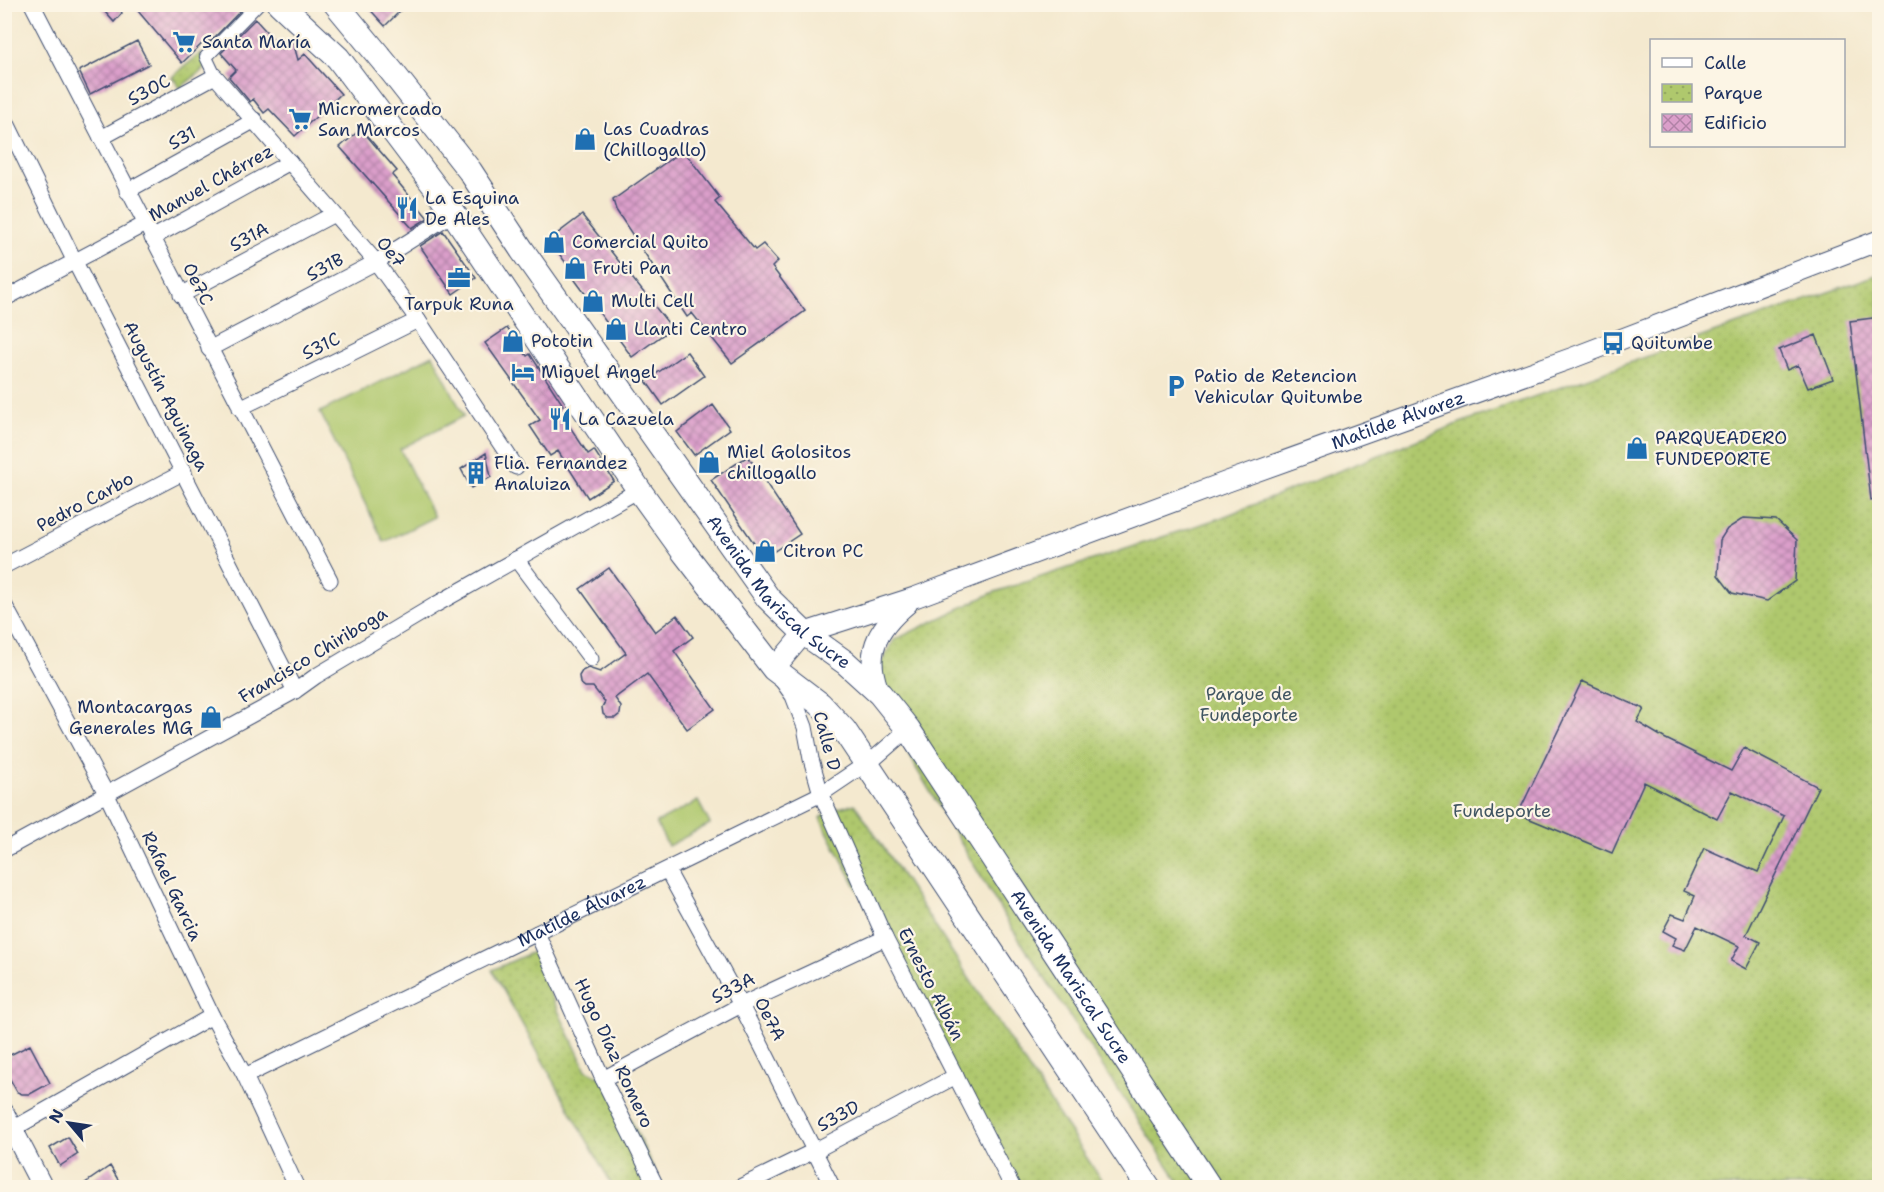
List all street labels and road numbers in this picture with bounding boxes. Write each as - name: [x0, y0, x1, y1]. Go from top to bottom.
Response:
- street label: S30C: [123, 69, 175, 111]
- street label: S31: [164, 121, 200, 155]
- street label: Manuel Chérrez: [144, 139, 278, 227]
- street label: S31A: [225, 217, 273, 257]
- street label: Oe7: [371, 231, 411, 273]
- street label: S31B: [302, 247, 348, 287]
- street label: Oe7C: [177, 259, 219, 309]
- street label: Augustín Aguinaga: [118, 317, 214, 475]
- street label: S31C: [298, 327, 344, 365]
- street label: Matilde Álvarez: [1328, 385, 1468, 455]
- street label: Pedro Carbo: [32, 466, 138, 538]
- street label: Avenida Mariscal Sucre: [701, 510, 856, 675]
- street label: Francisco Chiriboga: [234, 601, 392, 709]
- street label: Calle D: [808, 709, 846, 774]
- street label: Rafael Garcia: [136, 827, 208, 945]
- street label: Matilde Álvarez: [514, 870, 650, 953]
- street label: Avenida Mariscal Sucre: [1005, 885, 1137, 1068]
- street label: Ernesto Albán: [892, 924, 970, 1044]
- street label: S33A: [707, 967, 759, 1009]
- street label: Hugo Díaz Romero: [569, 974, 659, 1132]
- street label: Oe7A: [749, 993, 791, 1045]
- street label: S33D: [812, 1095, 864, 1137]

